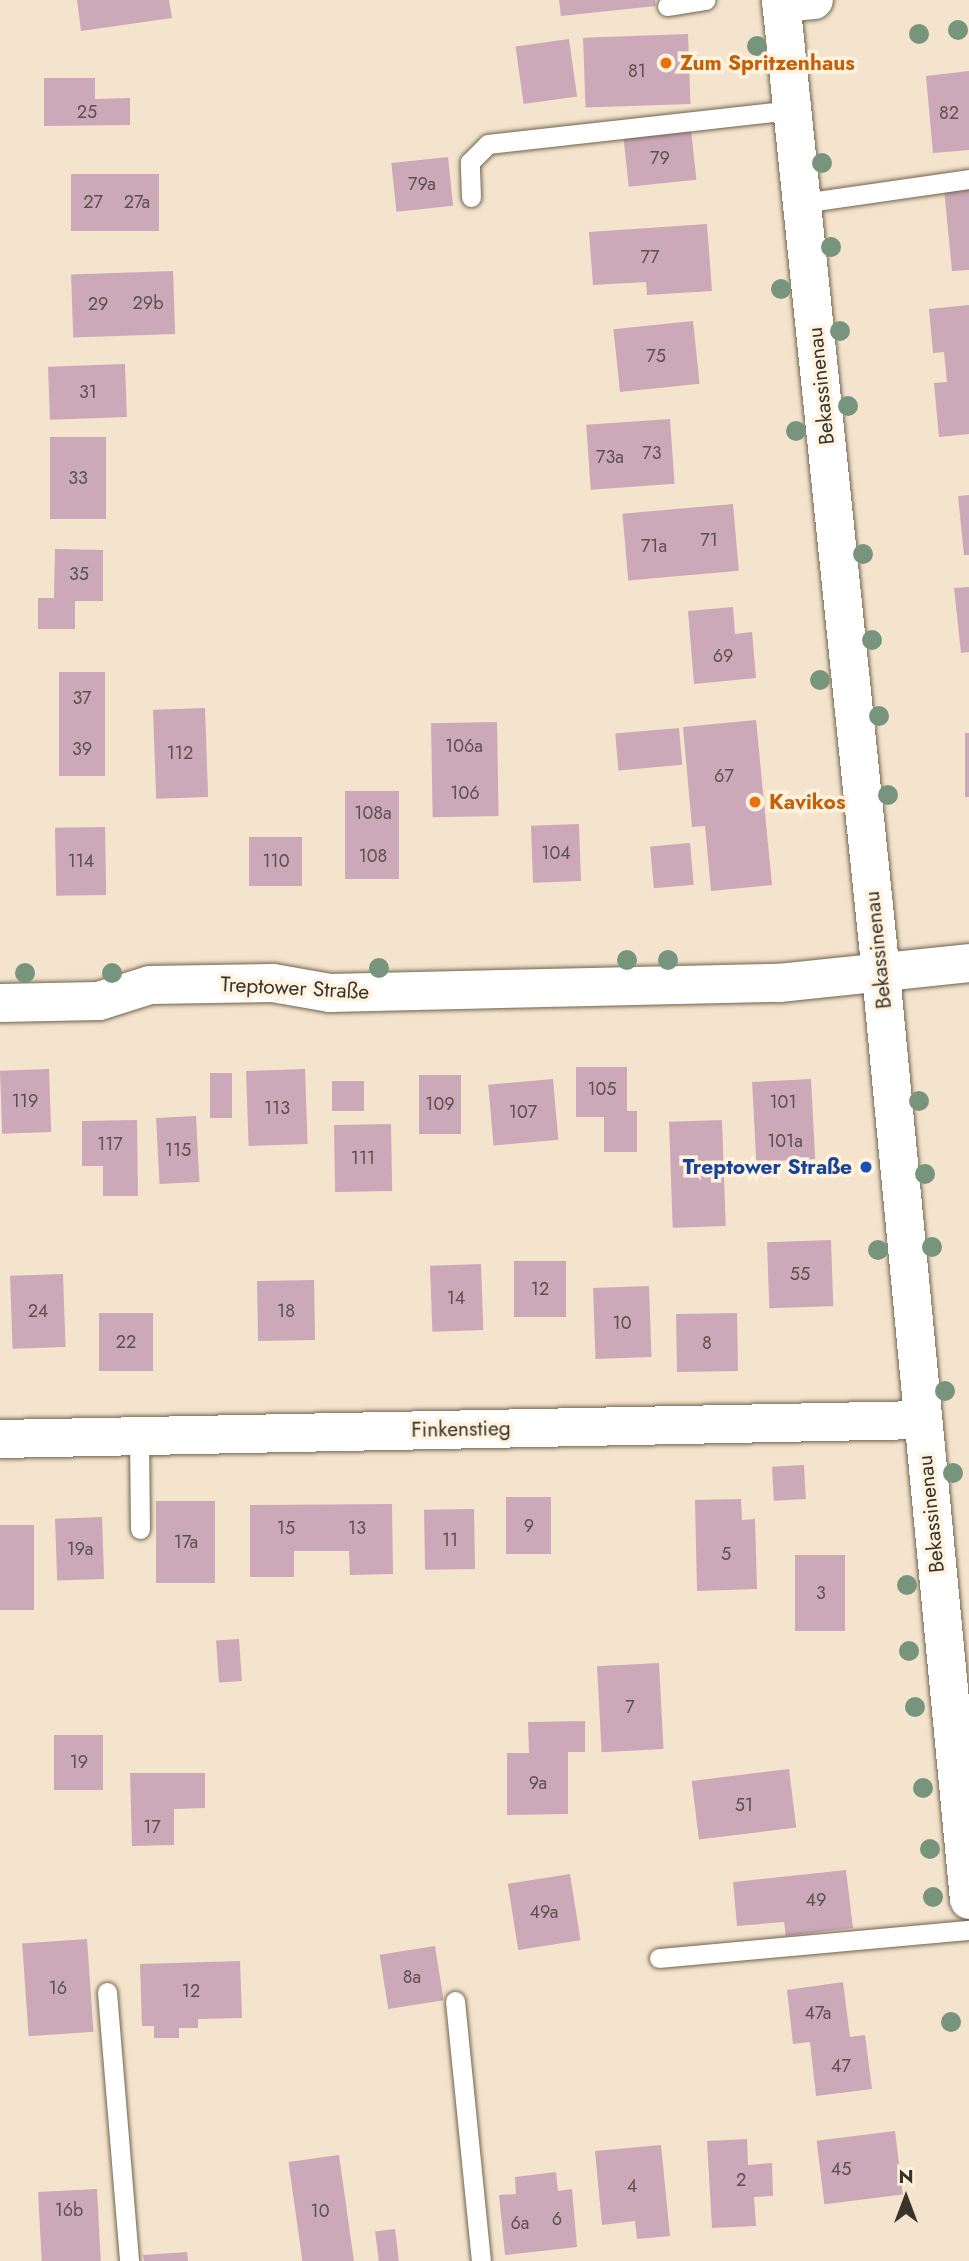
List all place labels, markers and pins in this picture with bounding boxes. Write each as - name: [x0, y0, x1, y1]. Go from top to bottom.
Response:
- place label: Zum Spritzenhaus: [680, 50, 855, 76]
- marker: Zum Spritzenhaus: [658, 55, 674, 71]
- place label: Kavikos: [769, 789, 846, 815]
- marker: Kavikos: [747, 794, 763, 810]
- place label: Treptower Straße: [683, 1154, 852, 1180]
- marker: Treptower Straße: [858, 1159, 874, 1175]

